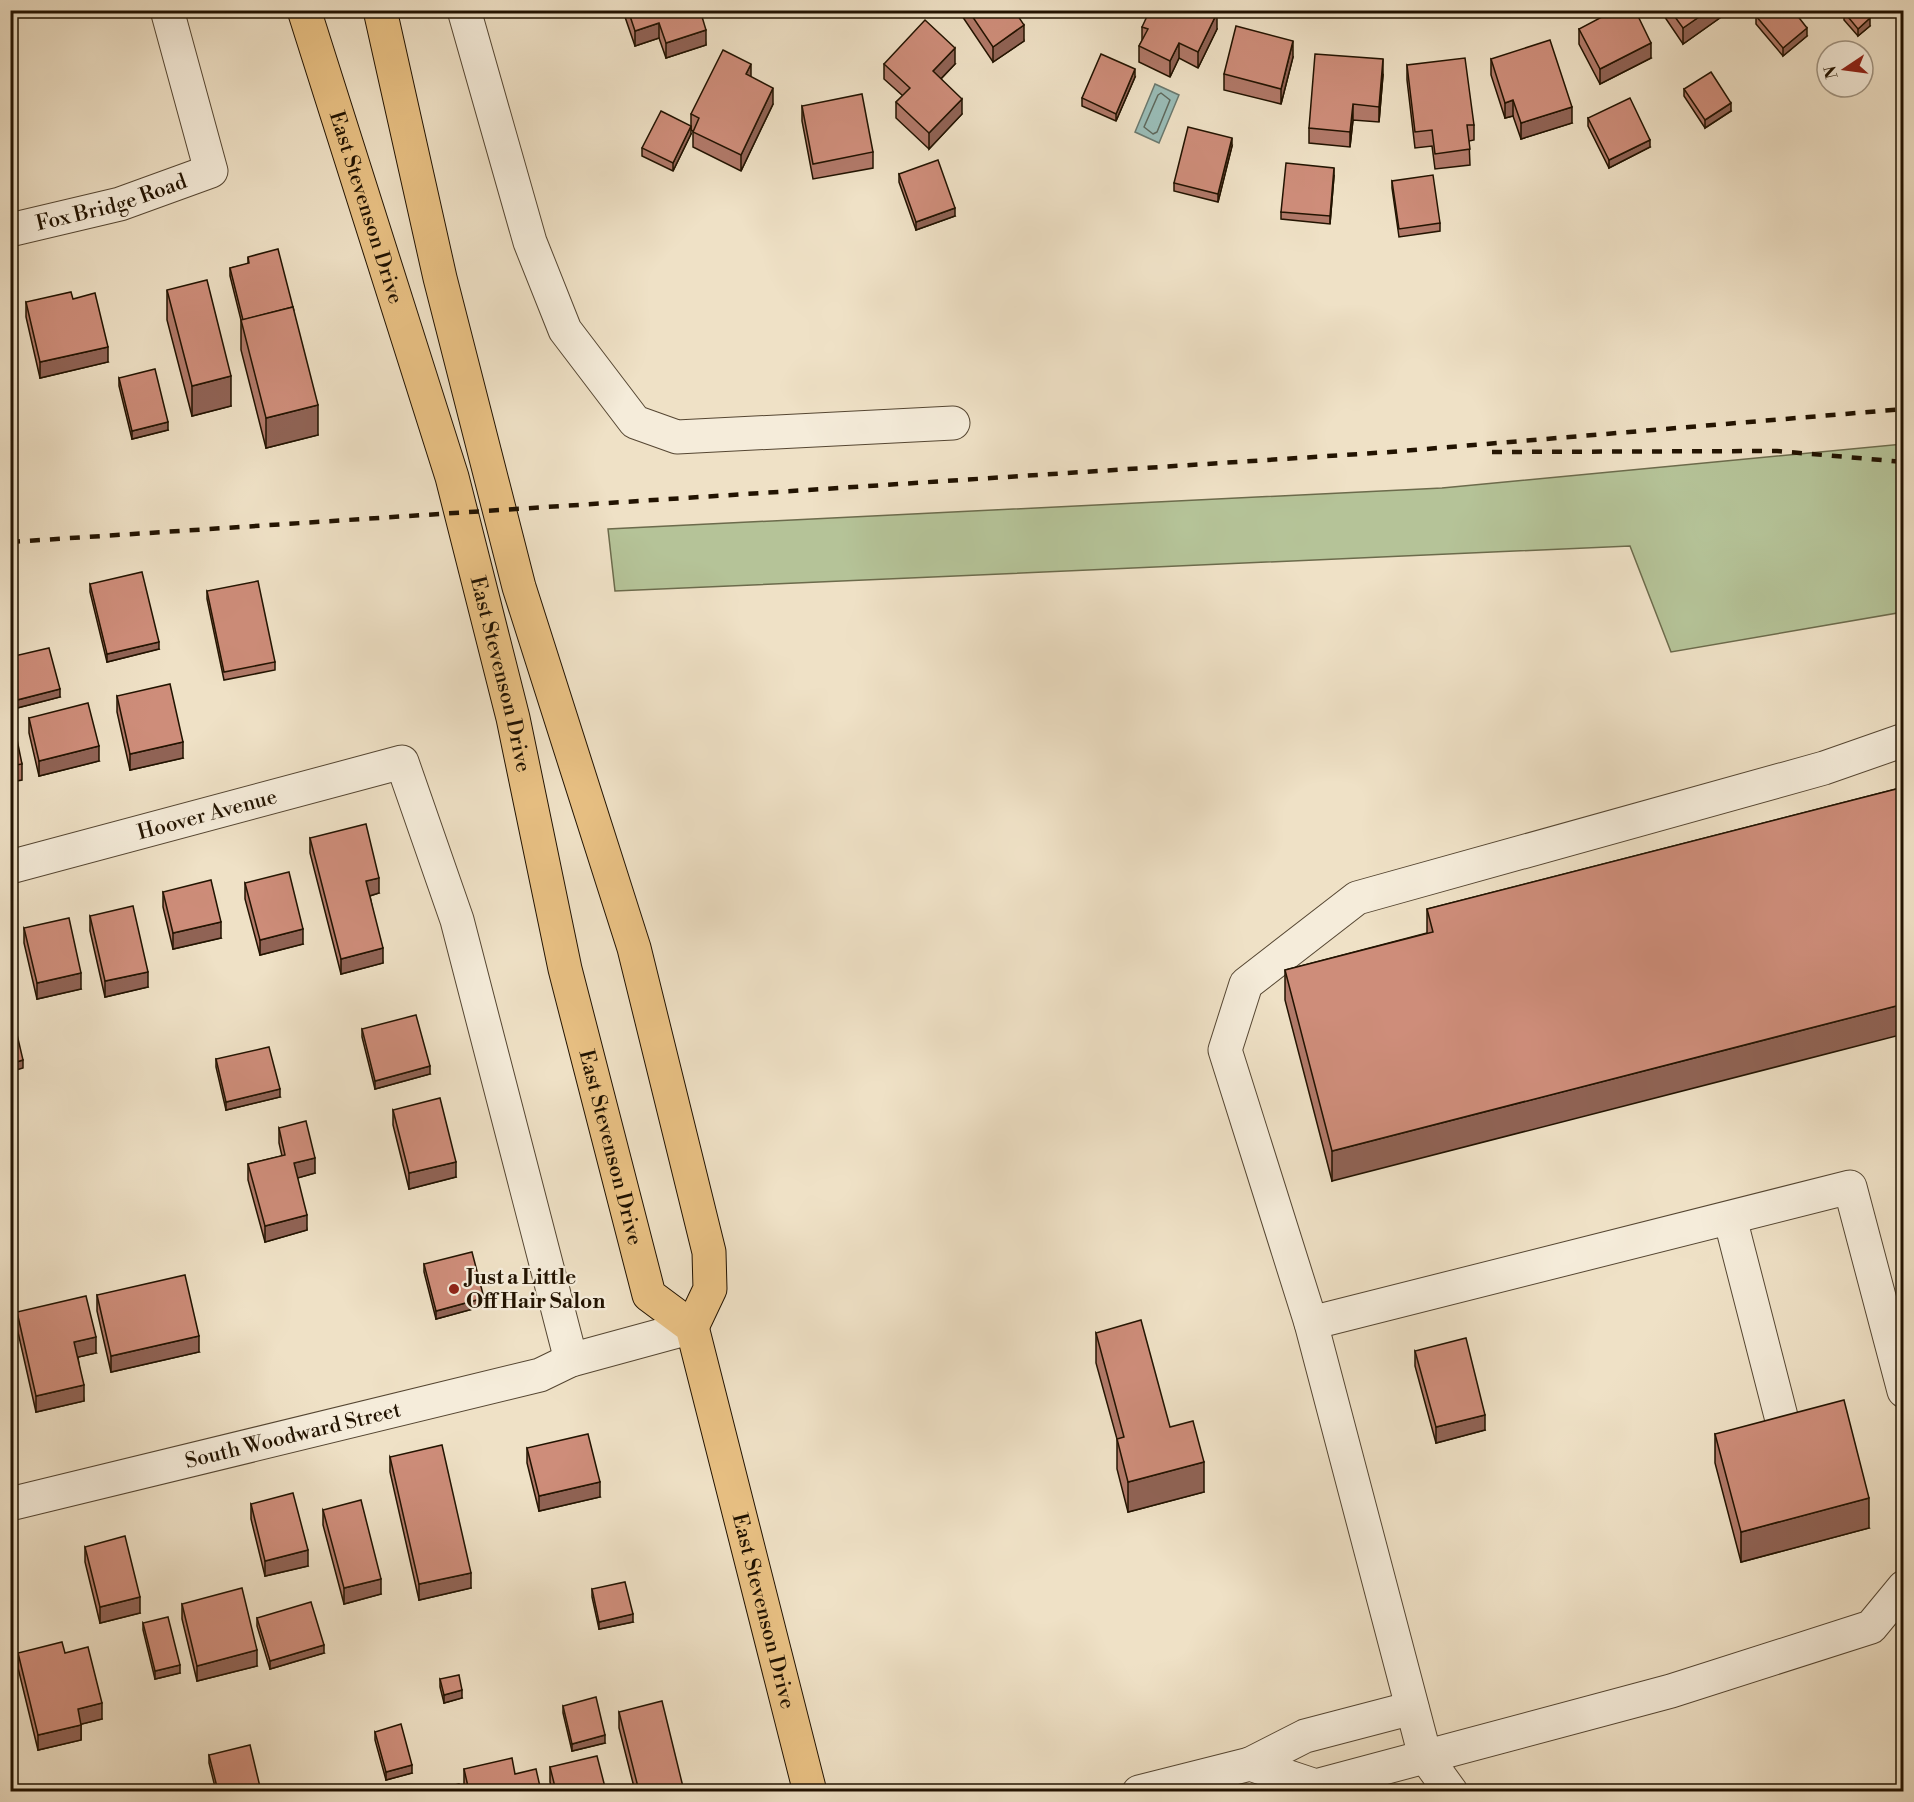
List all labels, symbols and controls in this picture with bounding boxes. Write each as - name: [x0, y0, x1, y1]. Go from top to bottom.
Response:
- north arrow: [1815, 39, 1875, 99]
- text: N: [1820, 63, 1843, 81]
- street label: East Stevenson Drive: [323, 108, 408, 307]
- street label: Fox Bridge Road: [33, 169, 191, 237]
- street label: East Stevenson Drive: [464, 574, 536, 775]
- street label: Hoover Avenue: [135, 784, 280, 846]
- street label: East Stevenson Drive: [572, 1047, 648, 1248]
- place label: Just a Little Off Hair Salon: [463, 1265, 605, 1315]
- marker: Just a Little Off Hair Salon: [447, 1282, 461, 1296]
- street label: South Woodward Street: [182, 1397, 404, 1475]
- street label: East Stevenson Drive: [726, 1511, 800, 1712]

